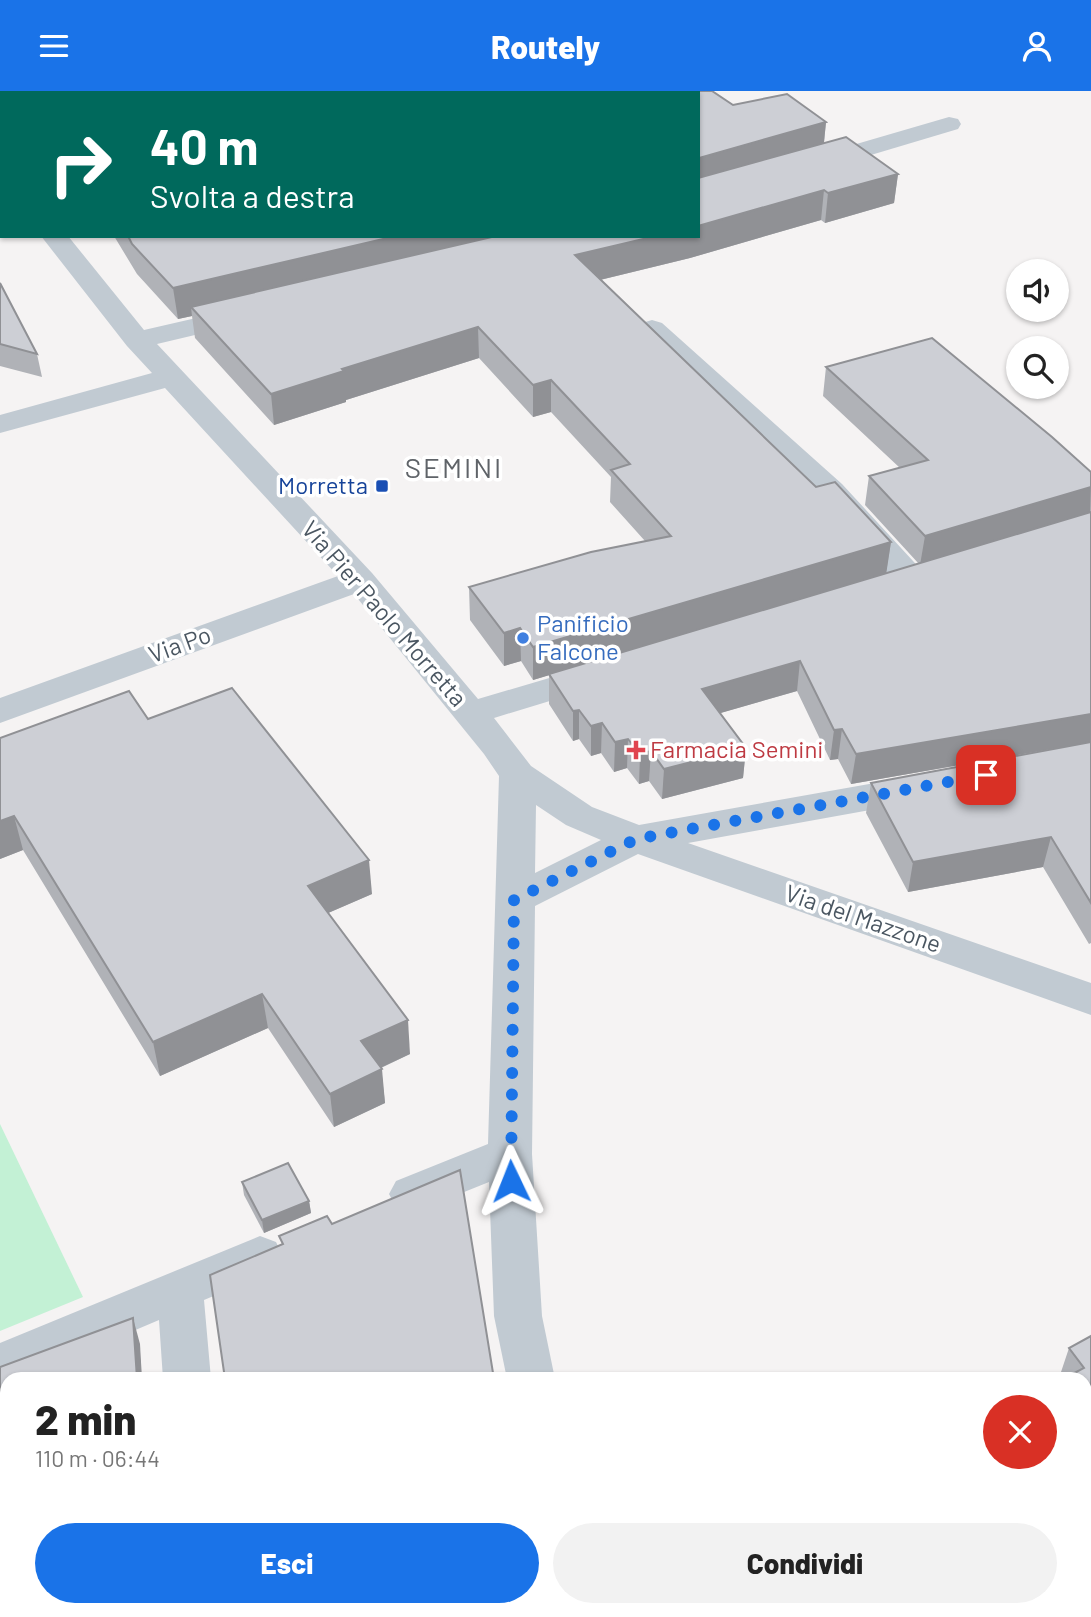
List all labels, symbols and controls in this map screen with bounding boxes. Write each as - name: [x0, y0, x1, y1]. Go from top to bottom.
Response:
- icon: menu: [35, 27, 73, 65]
- text: Routely: [491, 27, 600, 65]
- icon: person: [1018, 27, 1056, 65]
- text: 40 m: [150, 116, 258, 175]
- icon: right: [35, 119, 126, 210]
- text: Svolta a destra: [150, 176, 354, 214]
- map controls: [1006, 259, 1069, 399]
- button: sound: [1006, 259, 1069, 322]
- button: search: [1006, 336, 1069, 399]
- district label: SEMINI: [405, 450, 503, 484]
- place label: Morretta: [278, 470, 368, 499]
- marker: Morretta: [374, 478, 390, 494]
- street label: Via Pier Paolo Morretta: [297, 514, 474, 712]
- place label: Panificio Falcone: [537, 608, 629, 665]
- street label: Via Po: [144, 619, 215, 668]
- marker: Panificio Falcone: [515, 630, 531, 646]
- place label: Farmacia Semini: [650, 734, 823, 763]
- marker: Farmacia Semini: [628, 742, 644, 758]
- pin: [956, 745, 1016, 805]
- icon: arrive: [967, 756, 1005, 794]
- street label: Via del Mazzone: [782, 877, 945, 958]
- position arrow: [474, 1144, 548, 1218]
- text: 2 min: [35, 1393, 136, 1443]
- button: close: [983, 1395, 1057, 1469]
- text: 110 m · 06:44: [35, 1444, 160, 1472]
- button: Esci: [35, 1523, 539, 1603]
- button: Condividi: [553, 1523, 1057, 1603]

